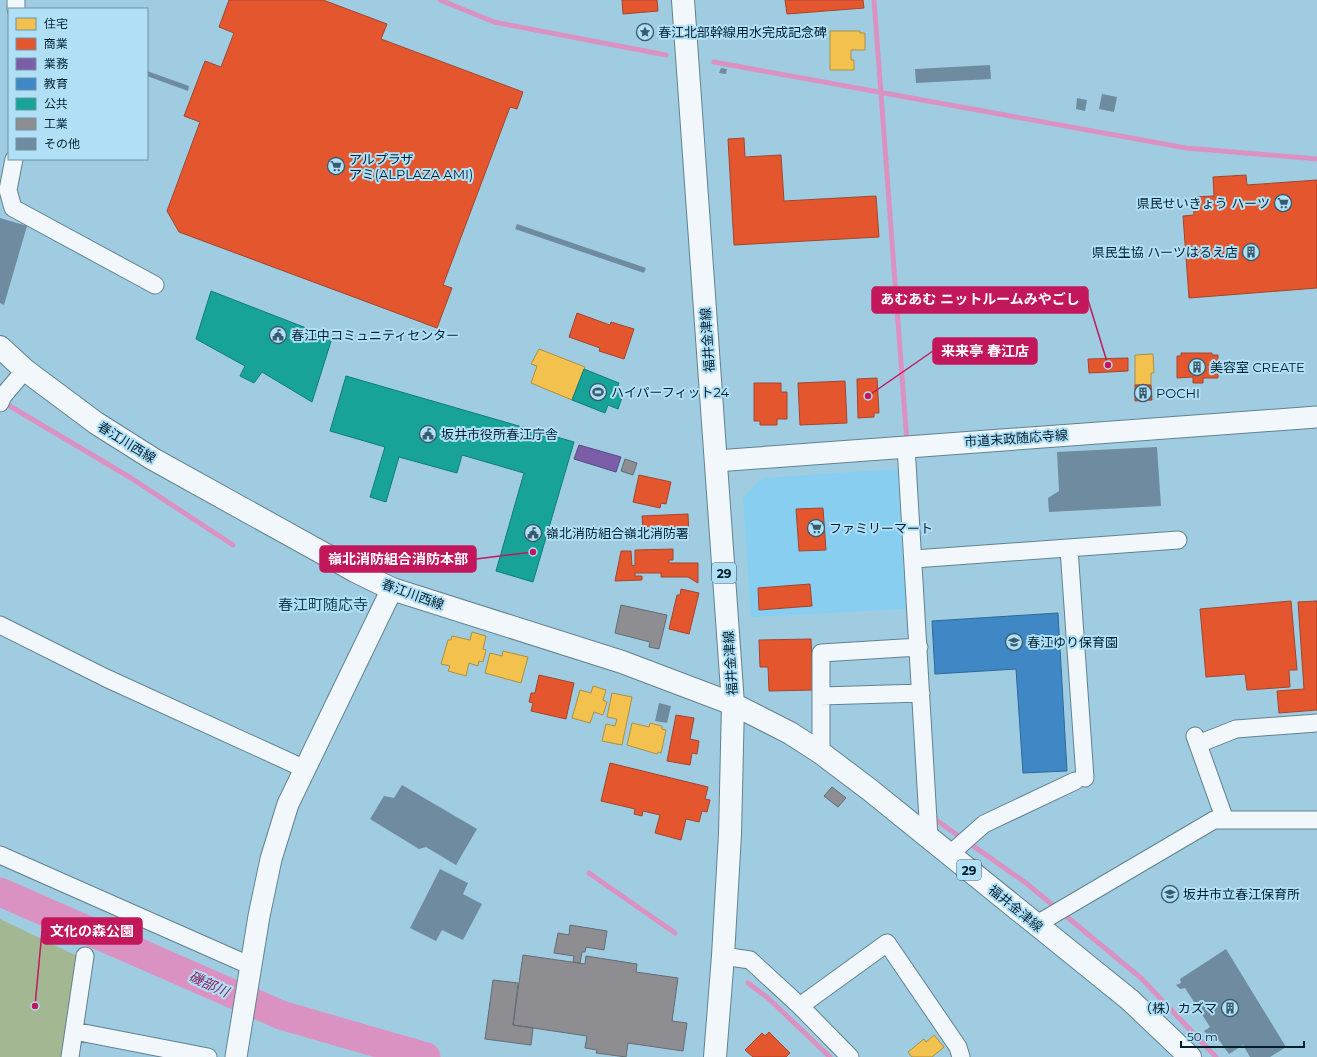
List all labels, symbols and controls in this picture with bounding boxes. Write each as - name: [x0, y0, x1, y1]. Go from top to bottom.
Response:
- legend: [8, 8, 148, 160]
- text: 住宅: [44, 16, 68, 31]
- place icon: 春江北部幹線用水完成記念碑: [635, 22, 655, 42]
- place label: 春江北部幹線用水完成記念碑: [658, 24, 827, 40]
- text: 商業: [44, 36, 68, 51]
- text: 業務: [44, 56, 68, 71]
- text: 教育: [44, 76, 68, 91]
- text: 公共: [44, 96, 68, 111]
- text: 工業: [44, 116, 68, 131]
- text: その他: [44, 136, 80, 151]
- place label: アルプラザ アミ(ALPLAZA AMI): [349, 151, 473, 182]
- supermarket icon: アルプラザ アミ(ALPLAZA AMI): [326, 156, 346, 176]
- supermarket icon: 県民せいきょう ハーツ: [1273, 193, 1293, 213]
- place label: 県民せいきょう ハーツ: [1137, 195, 1270, 211]
- building icon: 県民生協 ハーツはるえ店: [1241, 242, 1261, 262]
- place label: 県民生協 ハーツはるえ店: [1092, 244, 1238, 260]
- callout: あむあむ ニットルームみやごし: [872, 287, 1088, 313]
- text: あむあむ ニットルームみやごし: [880, 290, 1080, 308]
- street label: 福井金津線: [697, 307, 717, 373]
- public building icon: 春江中コミュニティセンター: [268, 325, 288, 345]
- place label: 春江中コミュニティセンター: [291, 327, 459, 343]
- callout: 来来亭 春江店: [933, 338, 1037, 364]
- text: 来来亭 春江店: [941, 342, 1029, 360]
- building icon: 美容室 CREATE: [1187, 357, 1207, 377]
- place label: 美容室 CREATE: [1210, 359, 1305, 375]
- sports icon: ハイパーフィット24: [588, 382, 608, 402]
- building icon: POCHI: [1133, 383, 1153, 403]
- place label: ハイパーフィット24: [611, 384, 730, 400]
- place label: POCHI: [1156, 385, 1200, 401]
- street label: 春江川西線: [95, 418, 159, 466]
- public building icon: 坂井市役所春江庁舎: [418, 424, 438, 444]
- place label: 坂井市役所春江庁舎: [441, 426, 558, 442]
- street label: 市道末政随応寺線: [964, 426, 1068, 450]
- supermarket icon: ファミリーマート: [806, 518, 826, 538]
- place label: ファミリーマート: [829, 520, 933, 536]
- public building icon: 嶺北消防組合嶺北消防署: [523, 523, 543, 543]
- place label: 嶺北消防組合嶺北消防署: [546, 525, 689, 541]
- callout: 嶺北消防組合消防本部: [320, 546, 476, 572]
- text: 嶺北消防組合消防本部: [328, 550, 468, 568]
- road number: 29: [712, 563, 736, 583]
- street label: 春江川西線: [380, 575, 446, 613]
- district label: 春江町随応寺: [278, 595, 368, 614]
- street label: 福井金津線: [720, 630, 740, 696]
- school or university icon: 春江ゆり保育園: [1004, 632, 1024, 652]
- place label: 春江ゆり保育園: [1027, 634, 1118, 650]
- road number: 29: [957, 860, 981, 880]
- street label: 福井金津線: [986, 881, 1046, 935]
- school or university icon: 坂井市立春江保育所: [1160, 884, 1180, 904]
- place label: 坂井市立春江保育所: [1183, 886, 1300, 902]
- callout: 文化の森公園: [42, 918, 142, 944]
- text: 文化の森公園: [50, 922, 134, 940]
- water label: 磯部川: [186, 967, 234, 1002]
- building icon: （株）カズマ: [1220, 998, 1240, 1018]
- place label: （株）カズマ: [1139, 1000, 1217, 1016]
- scale bar: [1181, 1023, 1304, 1049]
- text: 50 m: [1187, 1029, 1218, 1044]

